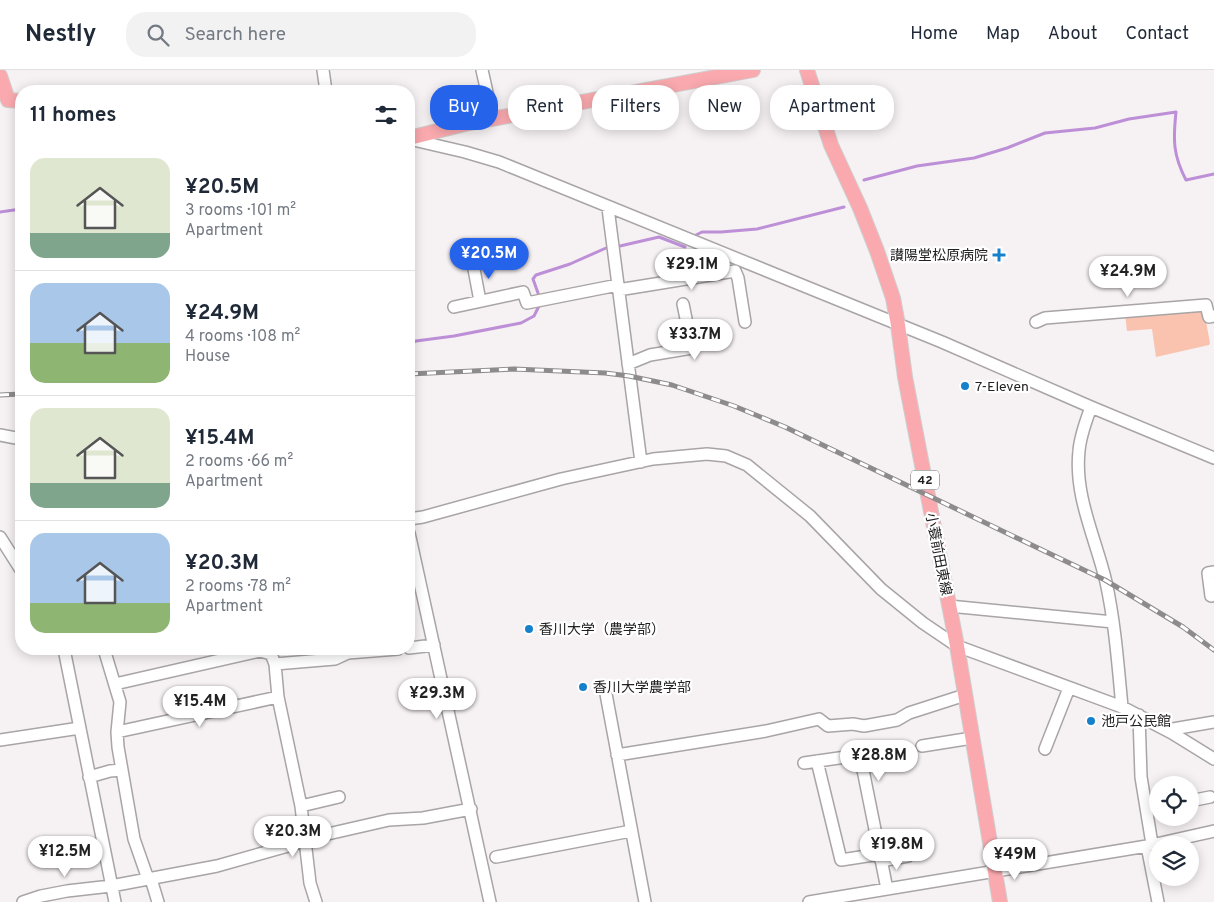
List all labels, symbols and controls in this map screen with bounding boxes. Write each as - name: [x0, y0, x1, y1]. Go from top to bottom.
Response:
- search box: [126, 12, 476, 57]
- text: Nestly: [25, 20, 96, 50]
- icon: search: [144, 21, 172, 49]
- text: Search here: [184, 23, 286, 47]
- text: Home: [910, 23, 958, 46]
- text: Map: [986, 23, 1020, 46]
- text: About: [1048, 23, 1097, 46]
- text: Contact: [1125, 23, 1189, 46]
- chip: Buy: [430, 85, 498, 130]
- chip: Rent: [508, 85, 582, 130]
- chip: Filters: [592, 85, 679, 130]
- chip: New: [689, 85, 760, 130]
- chip: Apartment: [770, 85, 894, 130]
- icon: filters: [372, 101, 400, 129]
- text: 11 homes: [30, 102, 117, 129]
- text: ¥20.5M: [185, 174, 259, 201]
- icon: home: [70, 178, 130, 238]
- text: 3 rooms · 101 m²: [185, 201, 296, 221]
- text: Apartment: [185, 221, 263, 241]
- pin: ¥20.5M: [448, 238, 530, 280]
- text: ¥20.5M: [461, 244, 517, 264]
- pin: ¥29.1M: [651, 248, 733, 291]
- place label: 讃陽堂松原病院: [890, 248, 988, 265]
- marker: 讃陽堂松原病院: [992, 248, 1006, 262]
- text: ¥29.1M: [666, 255, 718, 275]
- pin: ¥24.9M: [1087, 256, 1169, 298]
- text: ¥24.9M: [1100, 262, 1156, 282]
- text: ¥24.9M: [185, 300, 259, 327]
- icon: home: [70, 303, 130, 363]
- pin: ¥33.7M: [654, 318, 736, 361]
- text: ¥33.7M: [669, 325, 721, 345]
- text: 4 rooms · 108 m²: [185, 327, 300, 347]
- text: House: [185, 347, 230, 367]
- place label: 7-Eleven: [975, 379, 1029, 396]
- marker: 7-Eleven: [959, 380, 971, 392]
- text: ¥15.4M: [185, 425, 255, 452]
- icon: home: [70, 428, 130, 488]
- text: 2 rooms · 66 m²: [185, 452, 293, 472]
- road number: 42: [911, 470, 939, 490]
- text: Apartment: [185, 472, 263, 492]
- street label: 小蓑前田東線: [921, 511, 955, 597]
- text: ¥20.3M: [185, 550, 259, 577]
- icon: home: [70, 553, 130, 613]
- text: 2 rooms · 78 m²: [185, 577, 291, 597]
- text: Apartment: [185, 597, 263, 617]
- place label: 香川大学（農学部）: [539, 622, 665, 639]
- marker: 香川大学（農学部）: [523, 623, 535, 635]
- pin: ¥29.3M: [396, 678, 478, 720]
- place label: 香川大学農学部: [593, 680, 691, 697]
- marker: 香川大学農学部: [577, 681, 589, 693]
- text: ¥29.3M: [409, 684, 465, 704]
- pin: ¥15.4M: [159, 686, 241, 728]
- text: ¥15.4M: [173, 692, 227, 712]
- place label: 池戸公民館: [1101, 714, 1171, 731]
- marker: 池戸公民館: [1085, 715, 1097, 727]
- pin: ¥28.8M: [838, 740, 920, 782]
- text: ¥28.8M: [851, 746, 907, 766]
- map controls: [1149, 776, 1199, 886]
- button: locate: [1149, 776, 1199, 826]
- pin: ¥20.3M: [252, 816, 334, 858]
- text: ¥20.3M: [265, 822, 321, 842]
- pin: ¥19.8M: [856, 828, 938, 871]
- text: ¥19.8M: [871, 835, 923, 855]
- pin: ¥12.5M: [24, 836, 106, 878]
- button: layers: [1149, 836, 1199, 886]
- pin: ¥49M: [985, 838, 1045, 881]
- text: ¥12.5M: [39, 842, 91, 862]
- text: ¥49M: [994, 845, 1036, 865]

